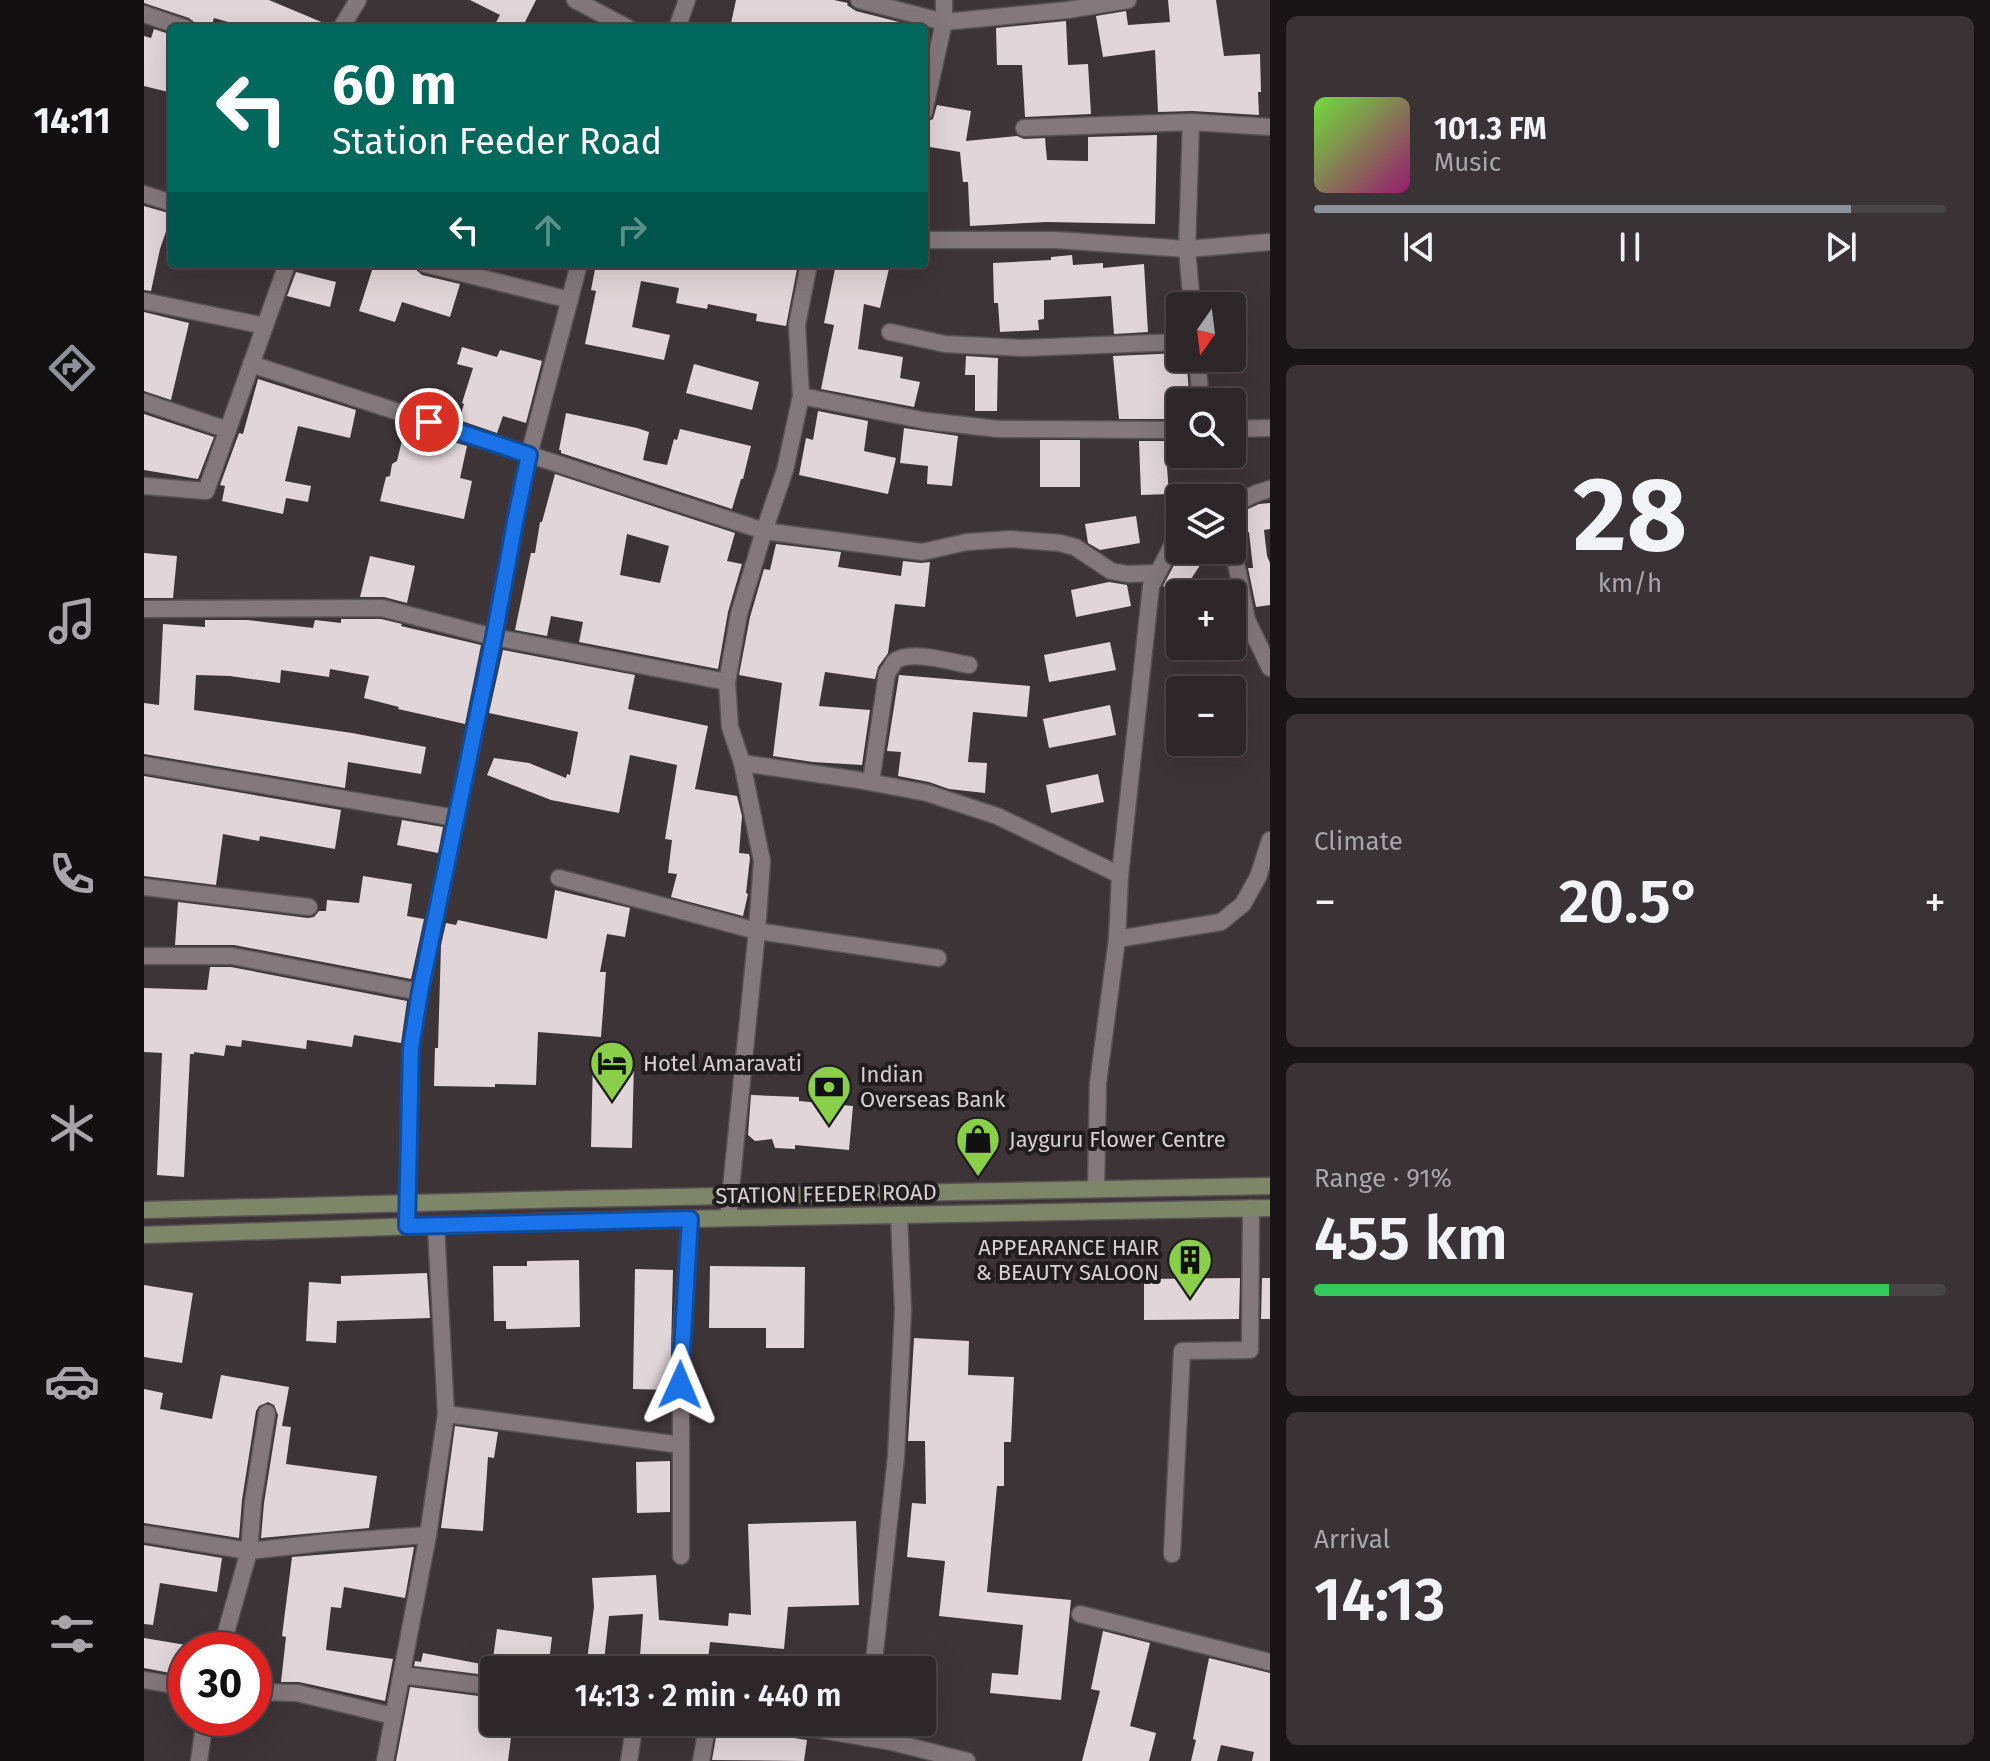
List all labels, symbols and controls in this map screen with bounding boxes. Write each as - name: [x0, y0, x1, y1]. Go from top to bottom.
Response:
- text: 60 m: [332, 52, 457, 119]
- icon: left: [200, 56, 304, 160]
- text: 14:11: [33, 99, 111, 143]
- text: 101.3 FM: [1434, 111, 1547, 147]
- text: Station Feeder Road: [332, 120, 662, 164]
- text: Music: [1434, 147, 1501, 178]
- icon: left: [442, 208, 486, 252]
- icon: ahead: [526, 208, 570, 252]
- icon: right: [610, 208, 654, 252]
- icon: previous: [1397, 225, 1441, 269]
- icon: pause: [1608, 225, 1652, 269]
- icon: next: [1819, 225, 1863, 269]
- north arrow: [1166, 292, 1246, 372]
- map controls: [1166, 292, 1246, 756]
- icon: directions: [44, 340, 100, 396]
- pin: [395, 388, 463, 456]
- button: search: [1166, 388, 1246, 468]
- icon: arrive: [407, 400, 451, 444]
- text: 28: [1573, 453, 1687, 578]
- button: layers: [1166, 484, 1246, 564]
- text: km/h: [1598, 568, 1662, 599]
- button: +: [1166, 580, 1246, 660]
- icon: music: [44, 593, 100, 649]
- button: −: [1166, 676, 1246, 756]
- text: Climate: [1314, 826, 1403, 857]
- icon: phone: [44, 846, 100, 902]
- text: 20.5°: [1559, 866, 1701, 938]
- text: −: [1314, 876, 1336, 929]
- text: +: [1924, 876, 1946, 929]
- hotel icon: Hotel Amaravati: [588, 1039, 636, 1102]
- place label: Hotel Amaravati: [643, 1050, 802, 1077]
- place label: Indian Overseas Bank: [860, 1061, 1006, 1113]
- bank icon: Indian Overseas Bank: [805, 1063, 853, 1126]
- icon: climate: [44, 1100, 100, 1156]
- shop icon: Jayguru Flower Centre: [954, 1115, 1002, 1178]
- place label: Jayguru Flower Centre: [1009, 1126, 1226, 1153]
- text: Range · 91%: [1314, 1163, 1452, 1194]
- street label: STATION FEEDER ROAD: [715, 1179, 937, 1209]
- text: 455 km: [1314, 1203, 1508, 1275]
- place label: APPEARANCE HAIR & BEAUTY SALOON: [976, 1234, 1159, 1286]
- building icon: APPEARANCE HAIR & BEAUTY SALOON: [1166, 1236, 1214, 1299]
- position arrow: [638, 1343, 722, 1427]
- icon: car: [44, 1353, 100, 1409]
- text: Arrival: [1314, 1524, 1390, 1555]
- text: 14:13: [1314, 1564, 1445, 1636]
- icon: filters: [44, 1606, 100, 1662]
- speed limit sign: 30: [168, 1632, 272, 1736]
- text: 14:13 · 2 min · 440 m: [575, 1678, 841, 1714]

